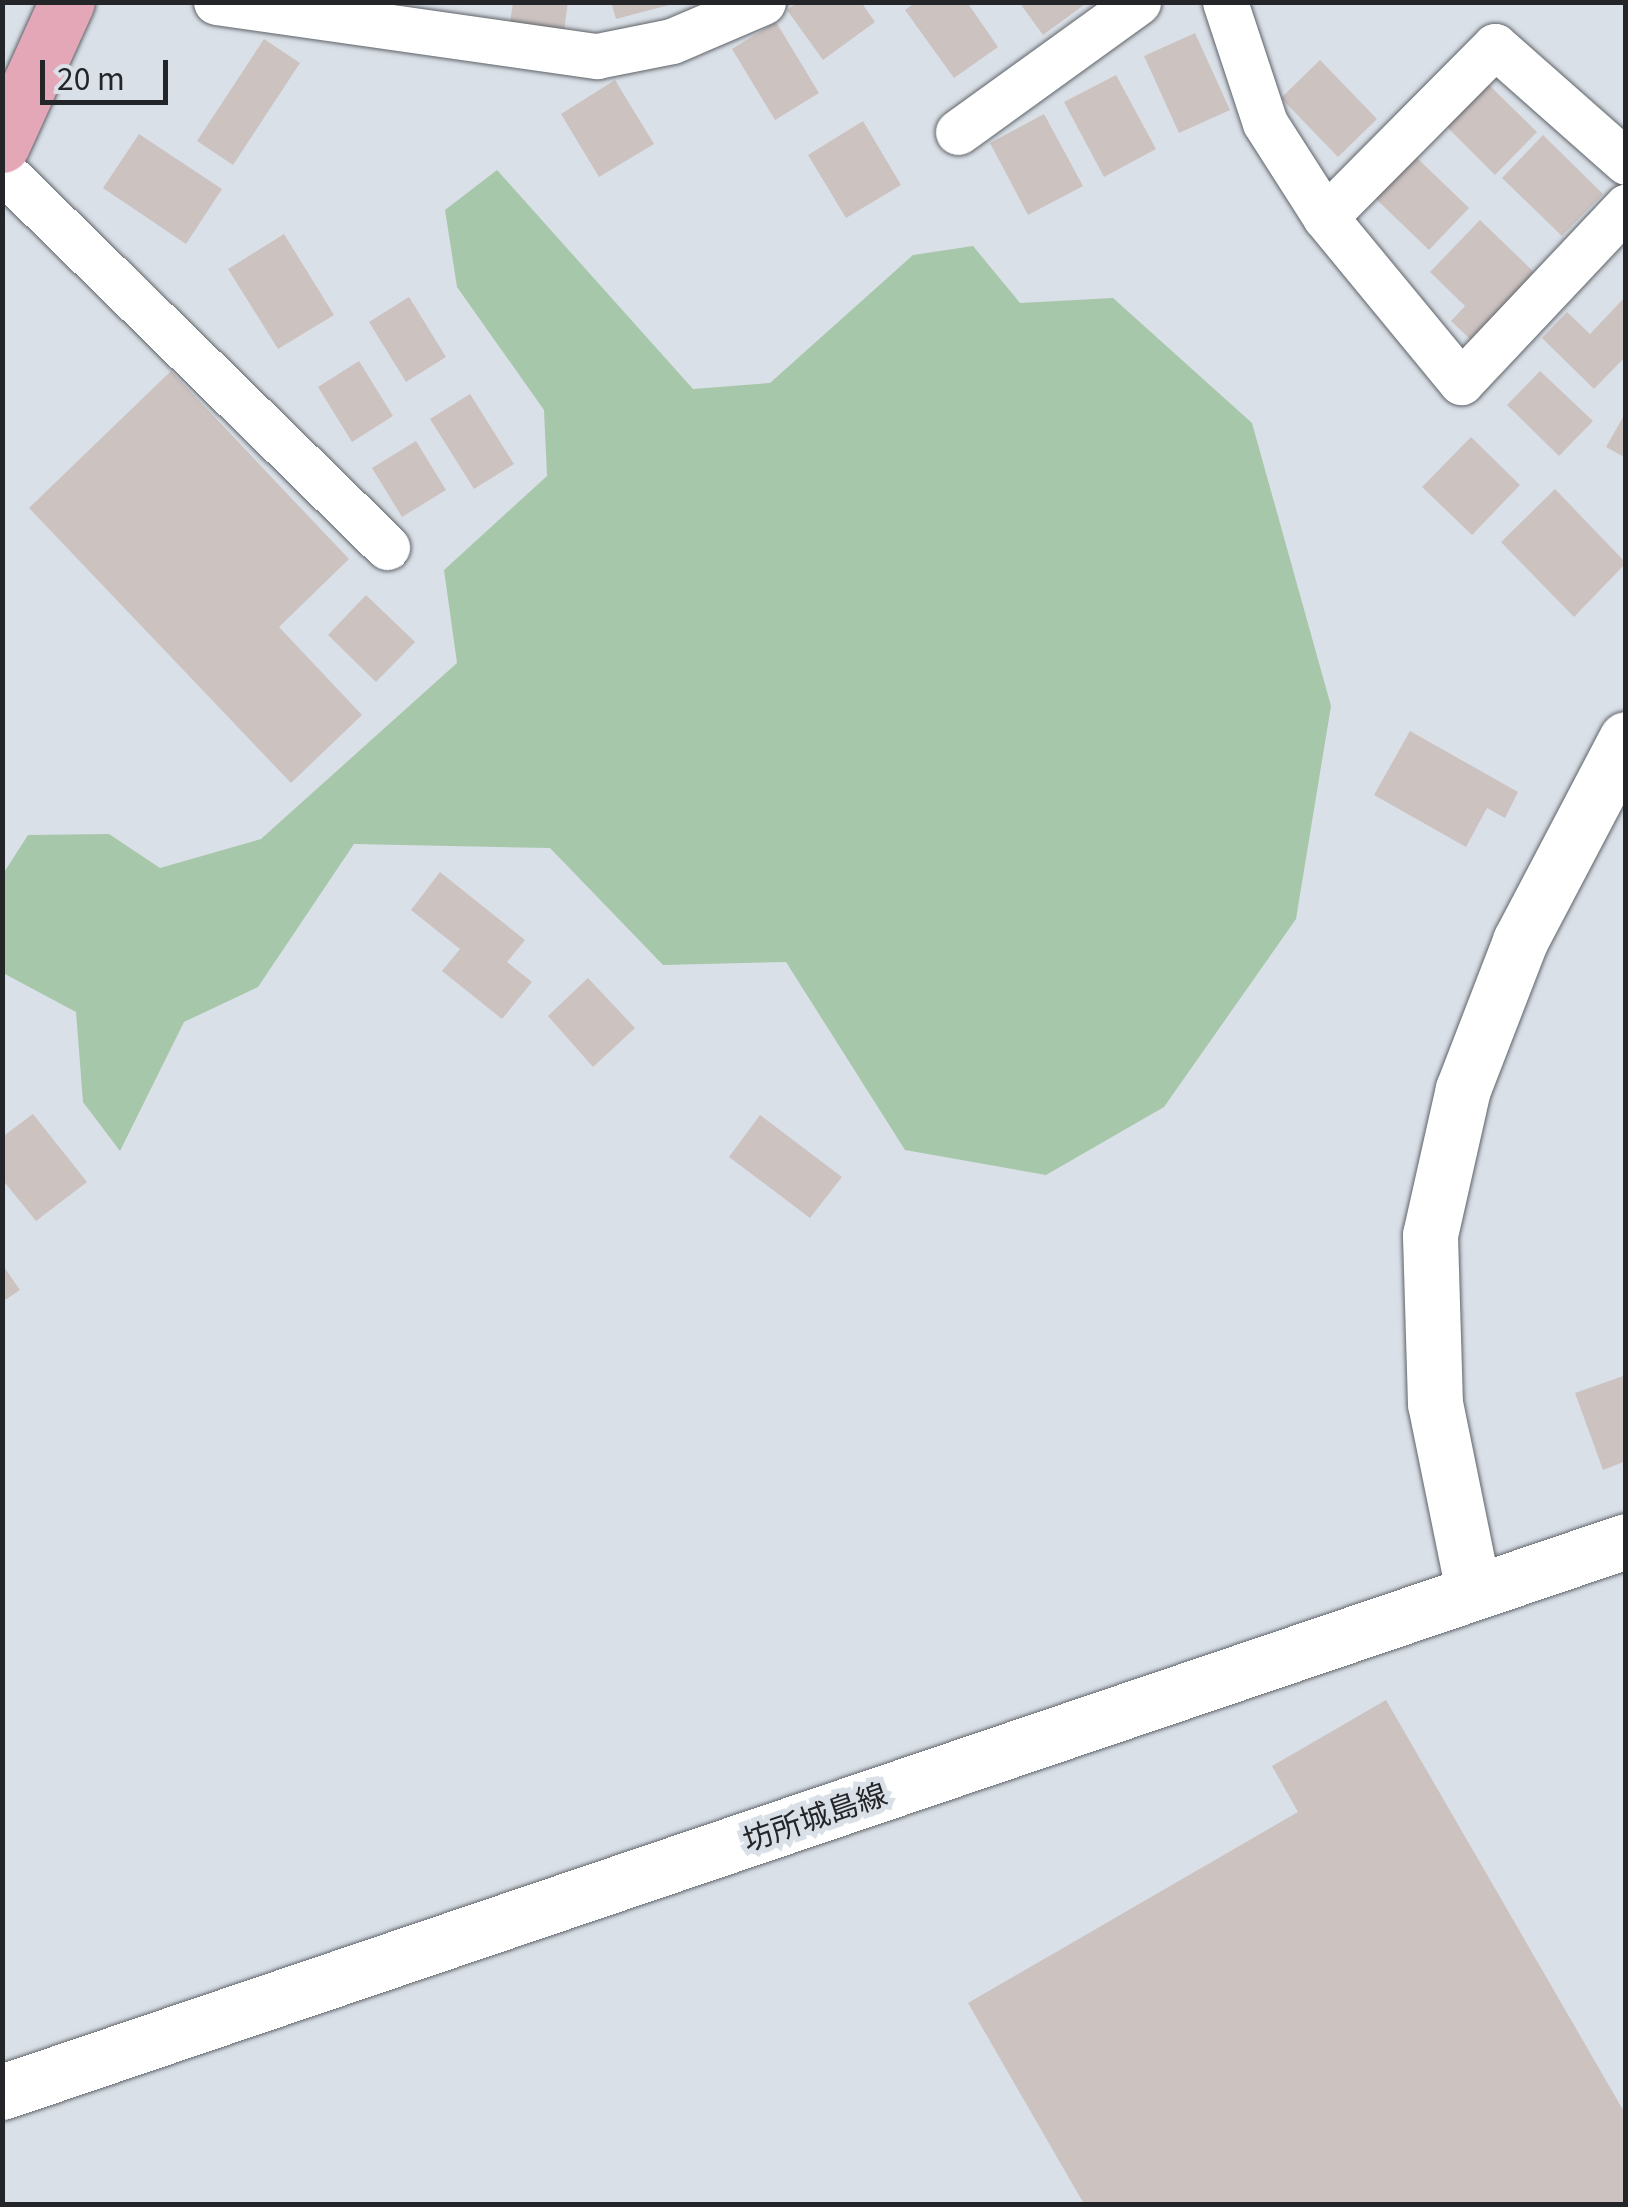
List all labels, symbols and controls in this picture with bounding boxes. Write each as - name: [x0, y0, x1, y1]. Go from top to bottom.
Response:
- scale bar: [45, 40, 172, 102]
- text: 20 m: [57, 55, 125, 99]
- street label: 坊所城島線: [737, 1774, 891, 1856]

